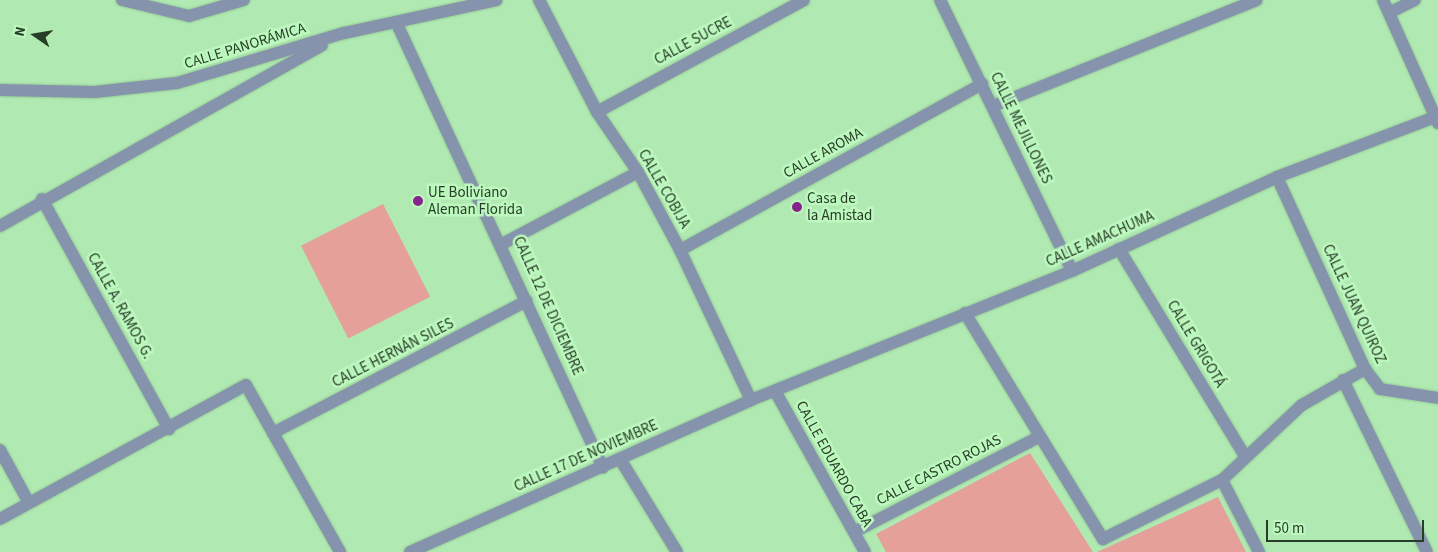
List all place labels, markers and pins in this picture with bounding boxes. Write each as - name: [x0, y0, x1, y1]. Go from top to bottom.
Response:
- place label: UE Boliviano Aleman Florida: [428, 183, 523, 218]
- place label: Casa de la Amistad: [807, 189, 872, 224]
- marker: UE Boliviano Aleman Florida: [412, 195, 424, 207]
- marker: Casa de la Amistad: [791, 201, 803, 213]

